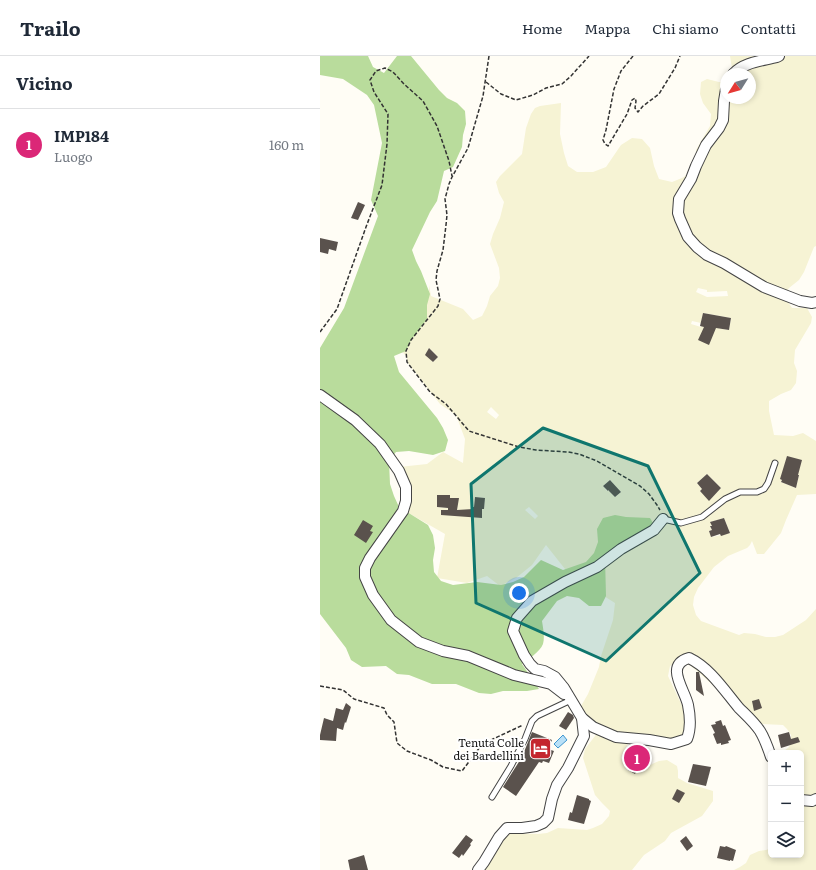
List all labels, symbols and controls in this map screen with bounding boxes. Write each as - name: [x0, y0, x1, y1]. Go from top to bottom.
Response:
- text: Trailo: [20, 14, 81, 42]
- text: Home: [522, 18, 562, 38]
- text: Mappa: [584, 18, 630, 38]
- text: Chi siamo: [652, 18, 719, 38]
- text: Contatti: [741, 18, 796, 38]
- north arrow: [720, 68, 756, 104]
- text: Vicino: [16, 70, 73, 95]
- text: IMP184: [54, 124, 109, 147]
- text: 1: [26, 135, 32, 154]
- text: 160 m: [269, 135, 304, 154]
- text: Luogo: [54, 147, 93, 166]
- your location: [509, 583, 529, 603]
- place label: Tenuta Colle dei Bardellini: [453, 734, 524, 763]
- hotel icon: Tenuta Colle dei Bardellini: [527, 735, 553, 761]
- pin: 1: [624, 743, 650, 773]
- map controls: [768, 750, 804, 858]
- button: +: [768, 750, 804, 786]
- button: −: [768, 786, 804, 822]
- button: layers: [768, 822, 804, 858]

